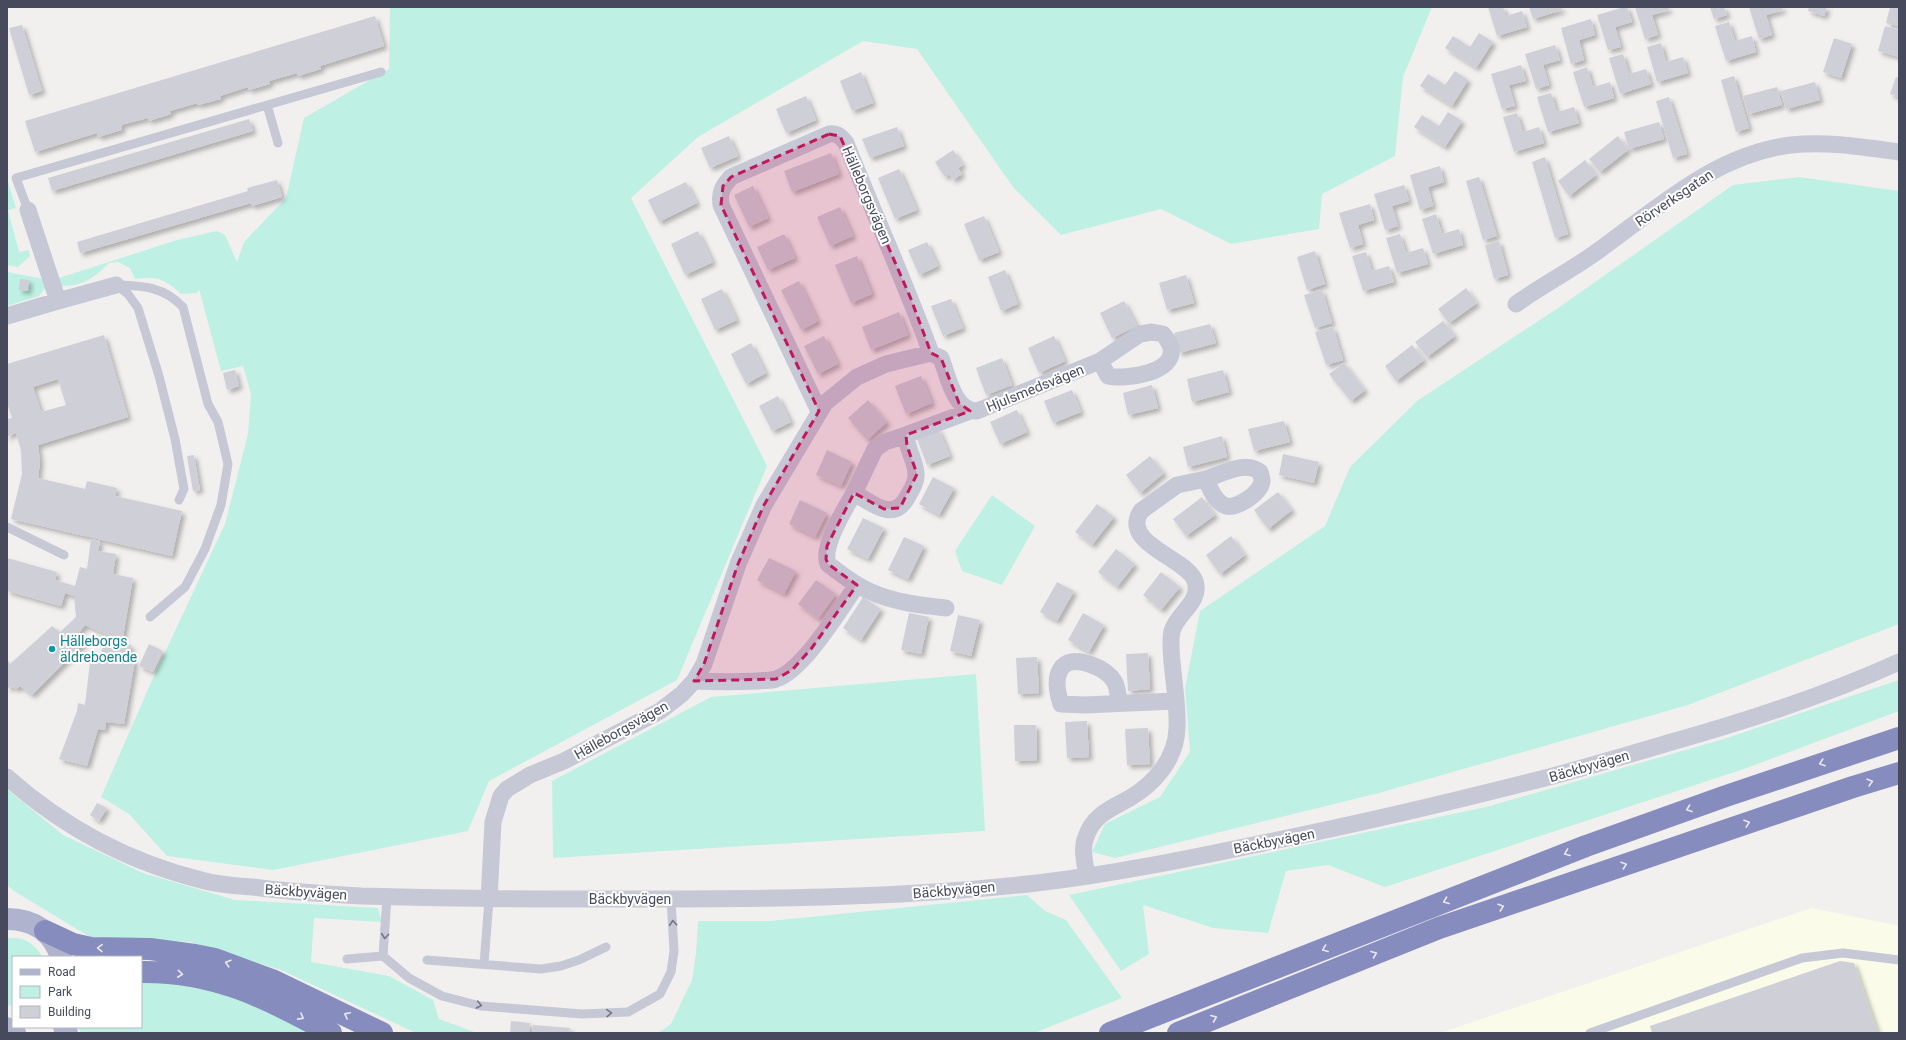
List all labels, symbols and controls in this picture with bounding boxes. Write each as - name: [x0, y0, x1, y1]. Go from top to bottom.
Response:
- street label: Hälleborgsvägen: [839, 144, 895, 246]
- street label: Rörverksgatan: [1632, 166, 1716, 230]
- street label: Hjulsmedsvägen: [984, 361, 1086, 415]
- place label: Hälleborgs äldreboende: [60, 633, 137, 665]
- marker: Hälleborgs äldreboende: [47, 644, 57, 654]
- street label: Hälleborgsvägen: [571, 698, 671, 762]
- street label: Bäckbyvägen: [1547, 747, 1631, 785]
- one-way arrow: [1819, 758, 1826, 767]
- one-way arrow: [1867, 778, 1874, 787]
- one-way arrow: [1686, 804, 1693, 813]
- one-way arrow: [1743, 819, 1750, 828]
- street label: Bäckbyvägen: [1232, 825, 1316, 857]
- one-way arrow: [1563, 849, 1570, 857]
- one-way arrow: [1620, 861, 1627, 869]
- street label: Bäckbyvägen: [912, 878, 996, 902]
- street label: Bäckbyvägen: [264, 881, 348, 903]
- street label: Bäckbyvägen: [589, 891, 671, 907]
- one-way arrow: [1442, 896, 1449, 904]
- one-way arrow: [1497, 903, 1504, 911]
- one-way arrow: [668, 920, 677, 926]
- one-way arrow: [381, 933, 390, 939]
- one-way arrow: [97, 944, 103, 952]
- one-way arrow: [1321, 944, 1328, 952]
- one-way arrow: [1369, 951, 1377, 959]
- legend: [12, 956, 142, 1028]
- one-way arrow: [225, 959, 232, 968]
- text: Road: [48, 965, 76, 979]
- one-way arrow: [177, 969, 183, 978]
- text: Park: [48, 985, 73, 999]
- one-way arrow: [476, 1001, 482, 1009]
- text: Building: [48, 1005, 91, 1019]
- one-way arrow: [606, 1009, 612, 1017]
- one-way arrow: [297, 1012, 305, 1020]
- one-way arrow: [344, 1012, 351, 1020]
- one-way arrow: [1211, 1015, 1218, 1023]

